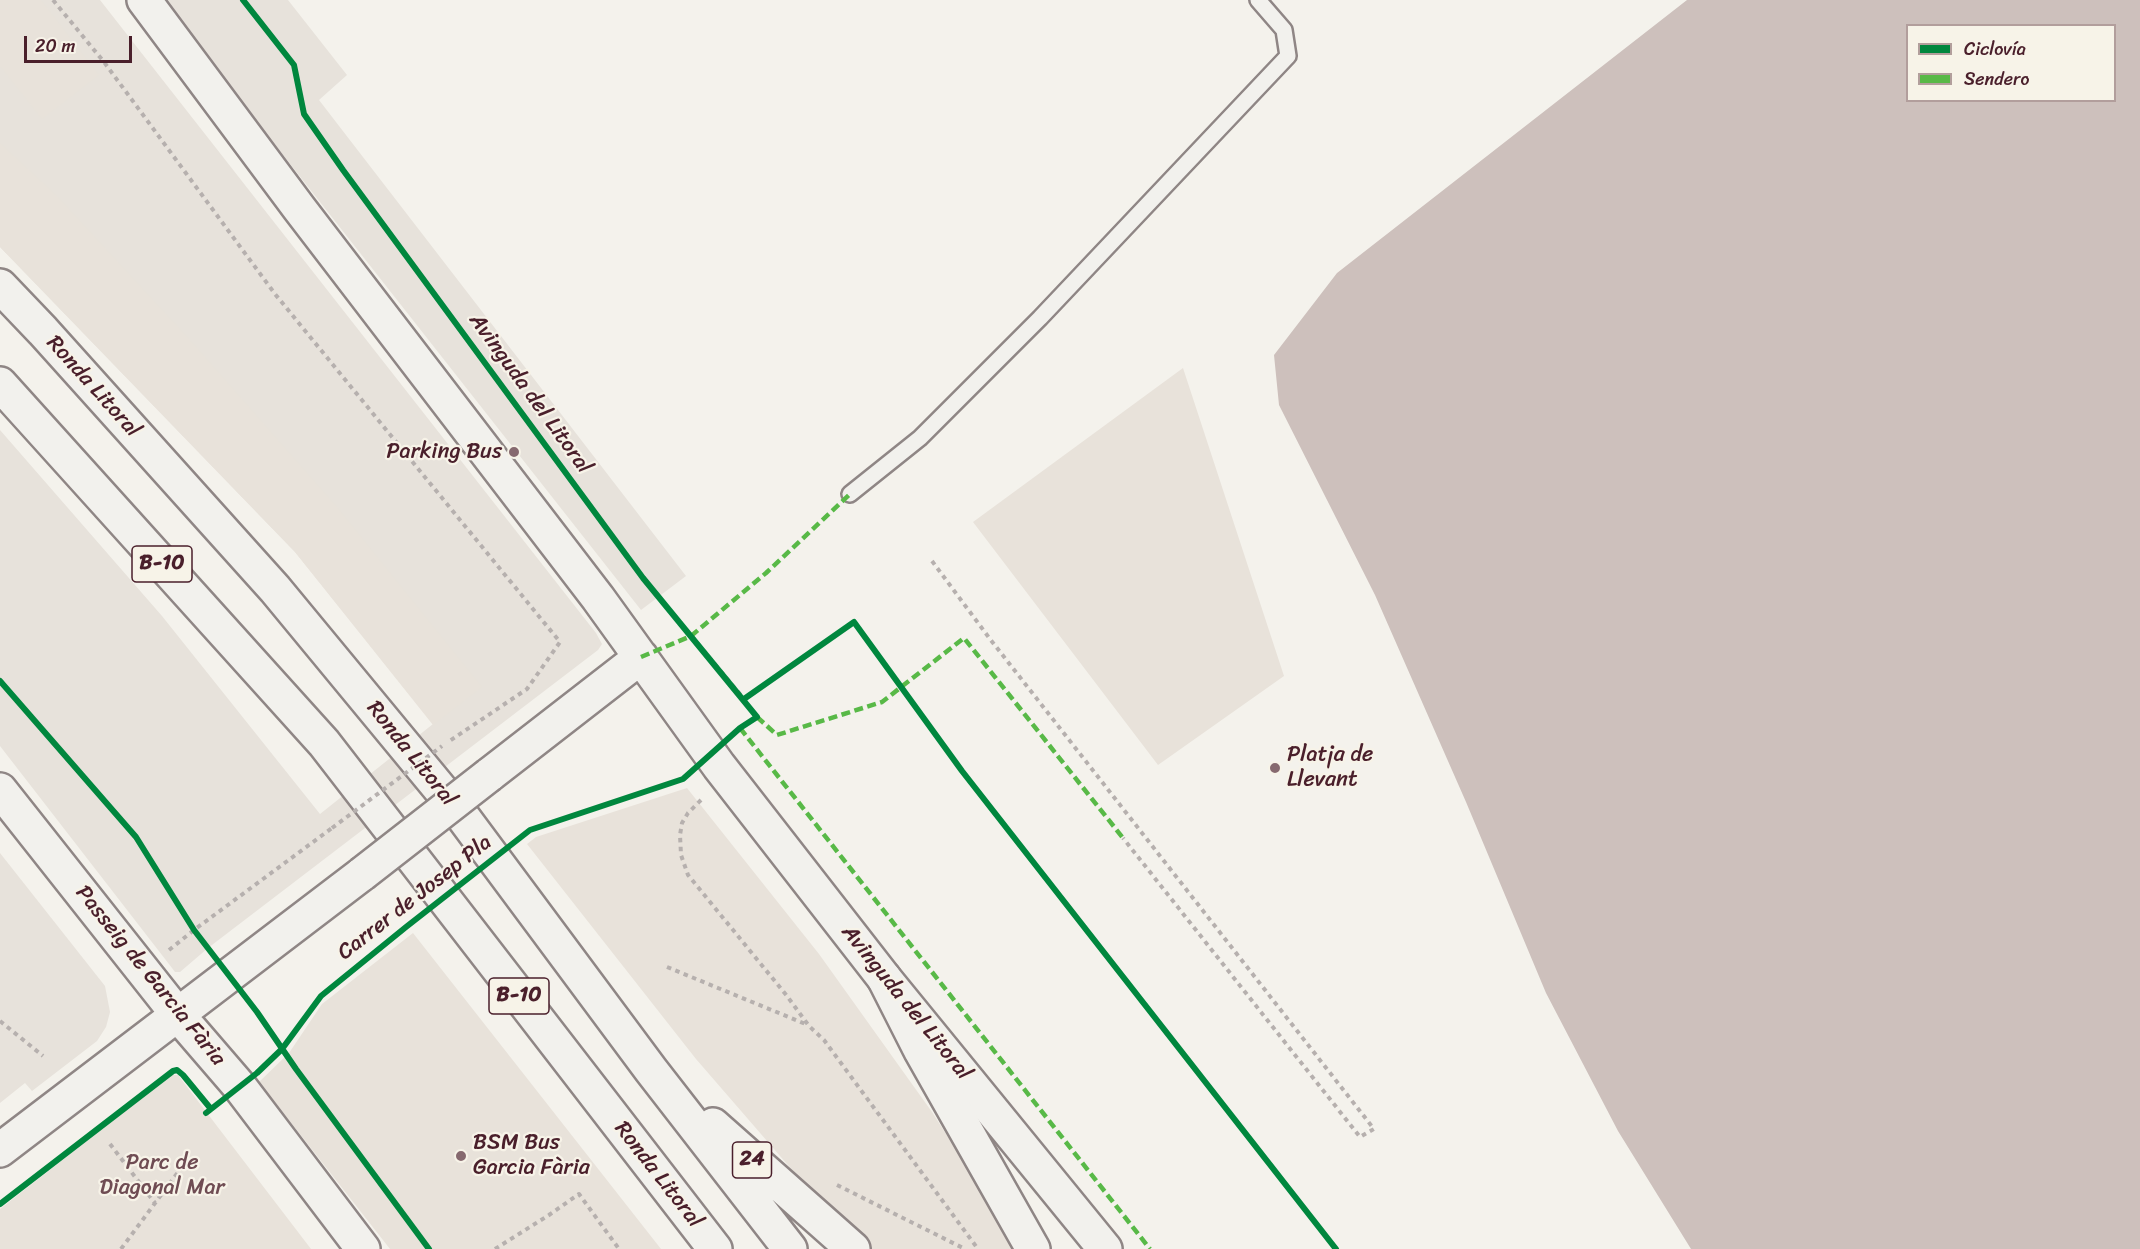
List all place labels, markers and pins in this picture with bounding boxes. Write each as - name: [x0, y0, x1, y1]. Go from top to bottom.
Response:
- place label: Parking Bus: [386, 439, 502, 465]
- marker: Parking Bus: [507, 445, 521, 459]
- place label: Platja de Llevant: [1287, 742, 1373, 794]
- marker: Platja de Llevant: [1268, 761, 1282, 775]
- place label: BSM Bus Garcia Fària: [473, 1130, 590, 1182]
- marker: BSM Bus Garcia Fària: [454, 1149, 468, 1163]

